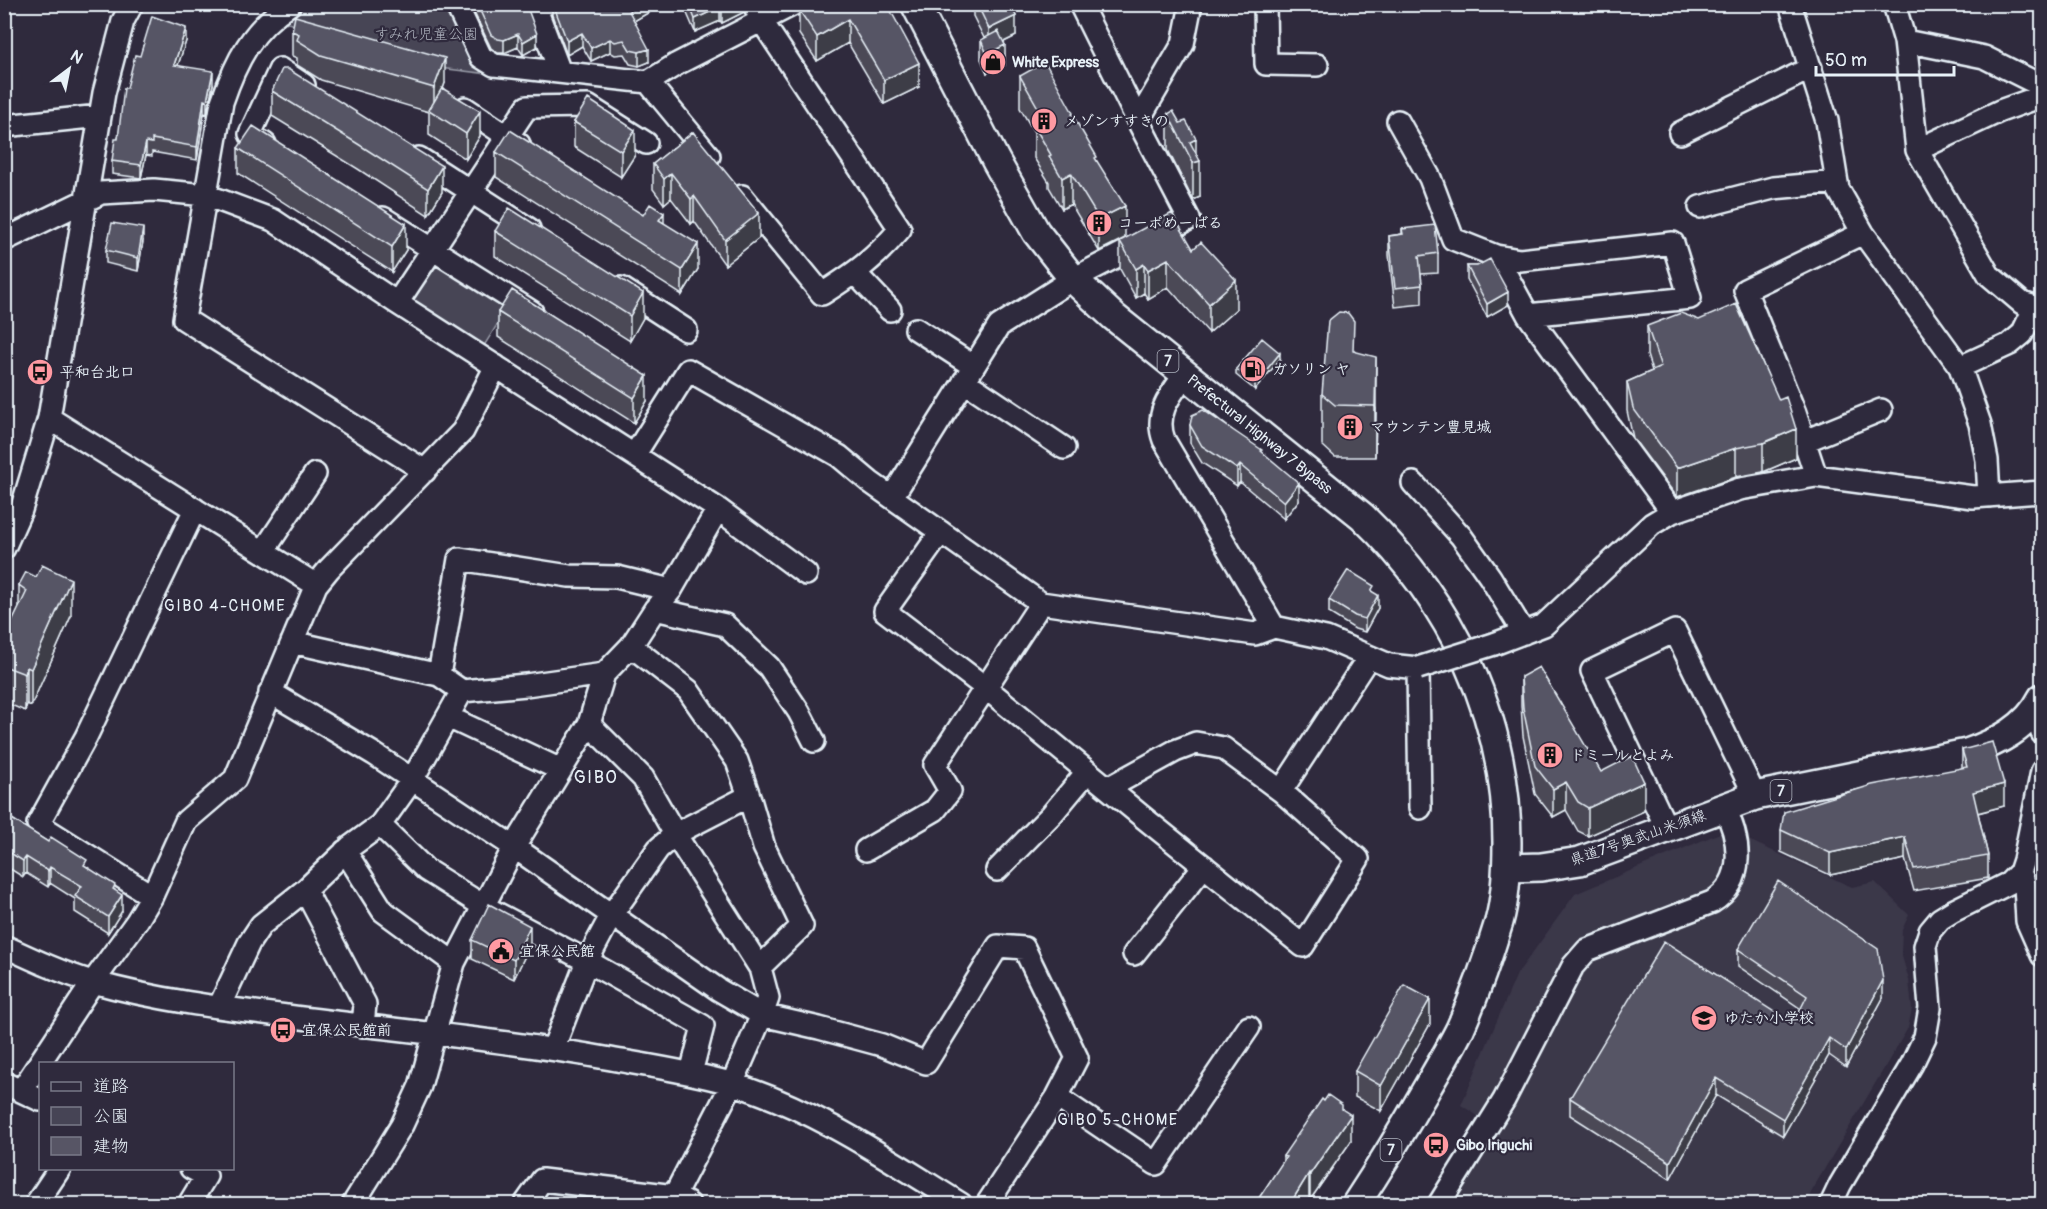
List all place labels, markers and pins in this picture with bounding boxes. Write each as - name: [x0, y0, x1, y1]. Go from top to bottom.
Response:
- shop icon: White Express: [978, 47, 1008, 77]
- place label: White Express: [1012, 53, 1099, 72]
- building icon: メゾンすすきの: [1029, 106, 1059, 136]
- place label: メゾンすすきの: [1064, 112, 1169, 131]
- building icon: コーポめーばる: [1084, 208, 1114, 238]
- place label: コーポめーばる: [1118, 214, 1223, 233]
- fuel station icon: ガソリン ヤ: [1238, 354, 1268, 384]
- bus stop icon: 平和台北口: [25, 357, 55, 387]
- place label: ガソリン ヤ: [1272, 360, 1350, 379]
- place label: 平和台北口: [60, 363, 135, 382]
- building icon: マウンテン豊見城: [1335, 412, 1365, 442]
- place label: マウンテン豊見城: [1370, 418, 1491, 437]
- building icon: ドミールとよみ: [1535, 740, 1565, 770]
- place label: ドミールとよみ: [1570, 746, 1674, 765]
- public building icon: 宜保公民館: [486, 936, 516, 966]
- place label: 宜保公民館: [520, 942, 595, 961]
- school or university icon: ゆたか小学校: [1689, 1003, 1719, 1033]
- place label: ゆたか小学校: [1724, 1009, 1814, 1028]
- bus stop icon: 宜保公民館前: [268, 1015, 298, 1045]
- place label: 宜保公民館前: [302, 1021, 392, 1040]
- bus stop icon: Gibo Iriguchi: [1421, 1130, 1451, 1160]
- place label: Gibo Iriguchi: [1456, 1136, 1532, 1155]

